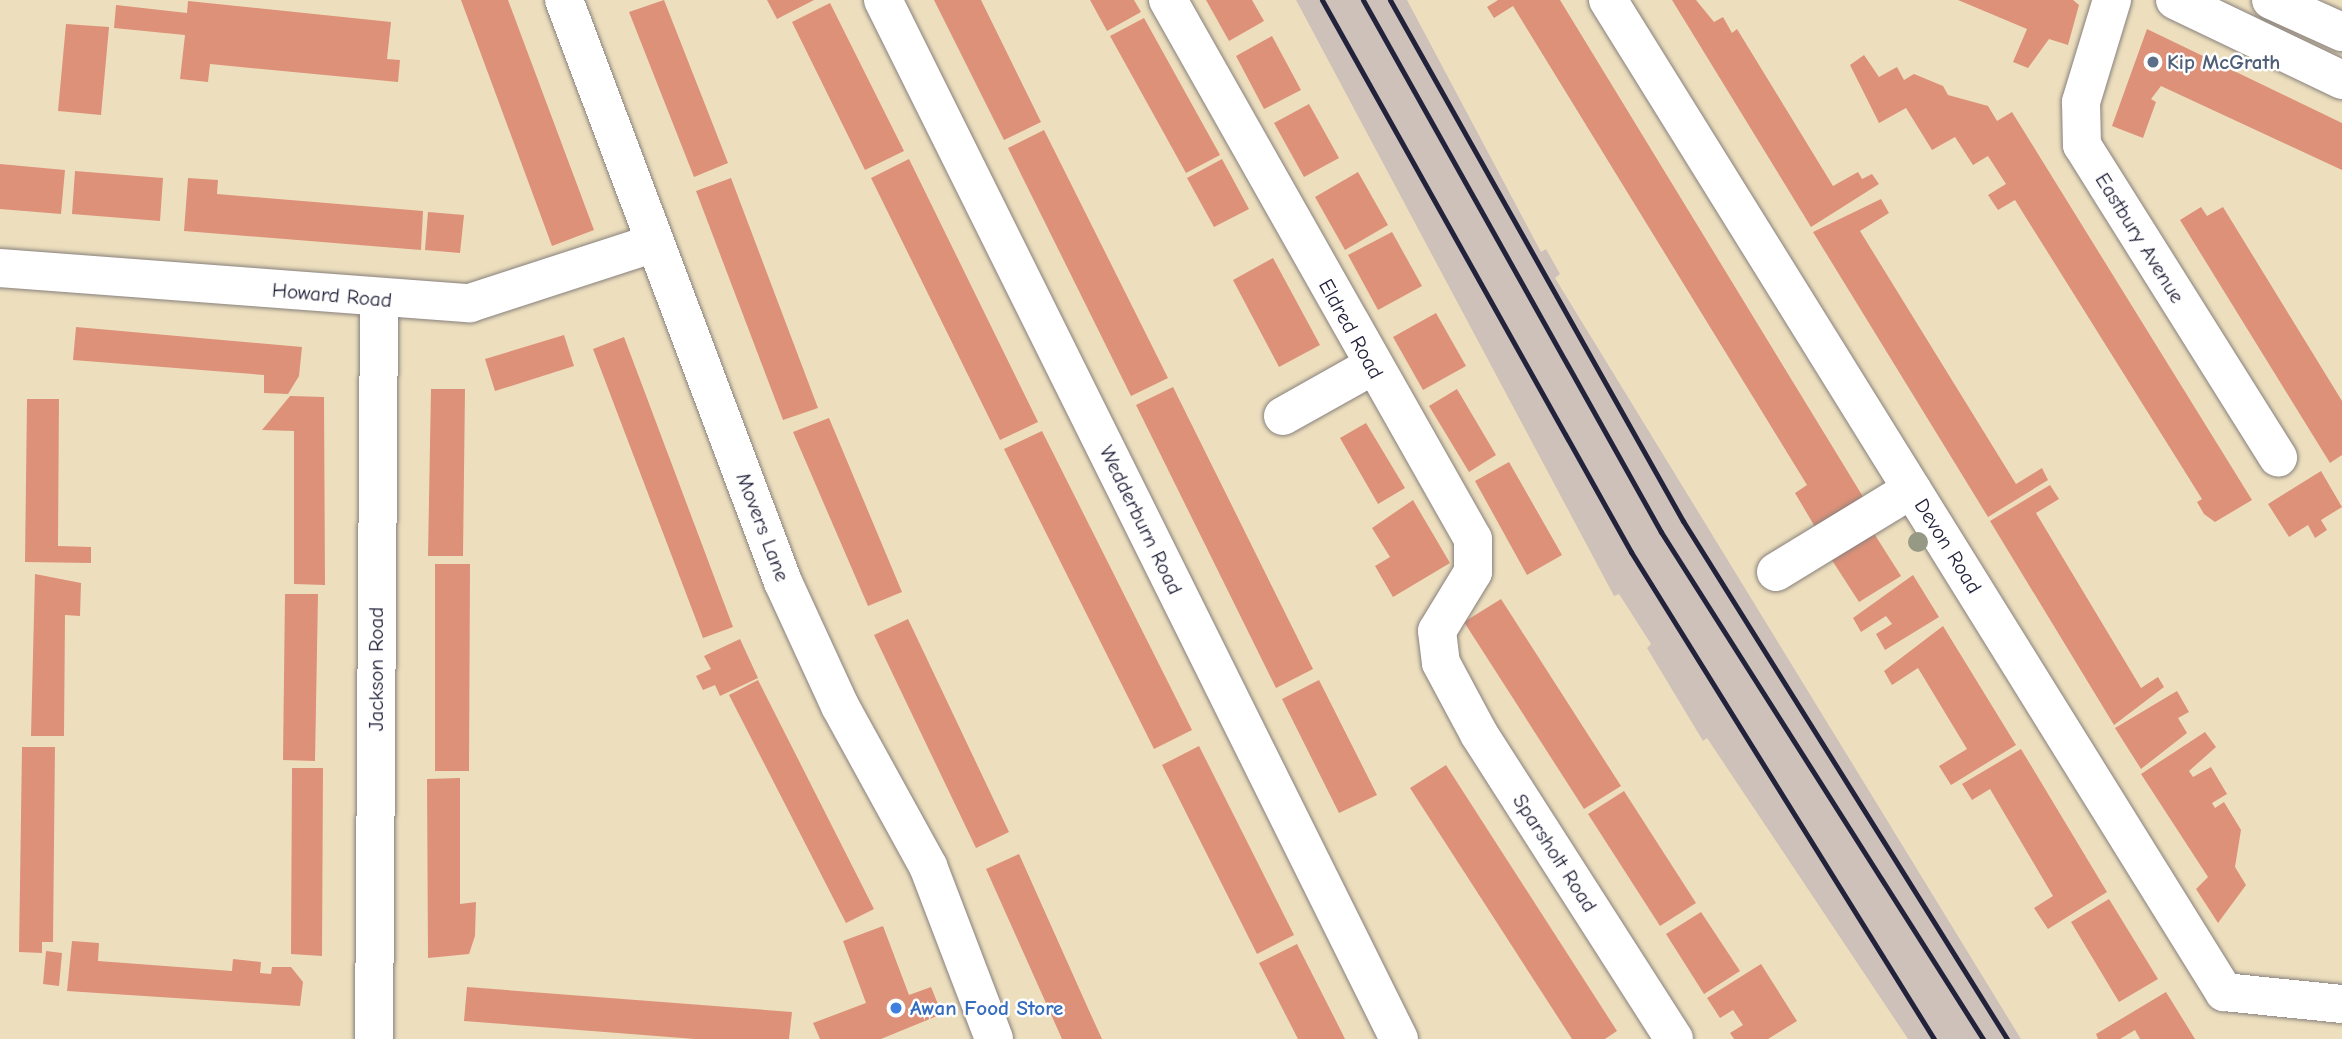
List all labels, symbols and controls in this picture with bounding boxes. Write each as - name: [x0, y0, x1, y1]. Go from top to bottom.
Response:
- place label: Kip McGrath: [2167, 49, 2280, 75]
- marker: Kip McGrath: [2145, 54, 2161, 70]
- street label: Eastbury Avenue: [2090, 168, 2190, 308]
- street label: Eldred Road: [1313, 275, 1389, 383]
- street label: Howard Road: [271, 277, 393, 313]
- street label: Wedderburn Road: [1094, 441, 1188, 599]
- street label: Movers Lane: [731, 469, 795, 585]
- street label: Devon Road: [1909, 494, 1987, 598]
- street label: Jackson Road: [363, 607, 389, 731]
- street label: Sparsholt Road: [1507, 789, 1603, 917]
- place label: Awan Food Store: [910, 995, 1063, 1021]
- marker: Awan Food Store: [888, 1000, 904, 1016]

